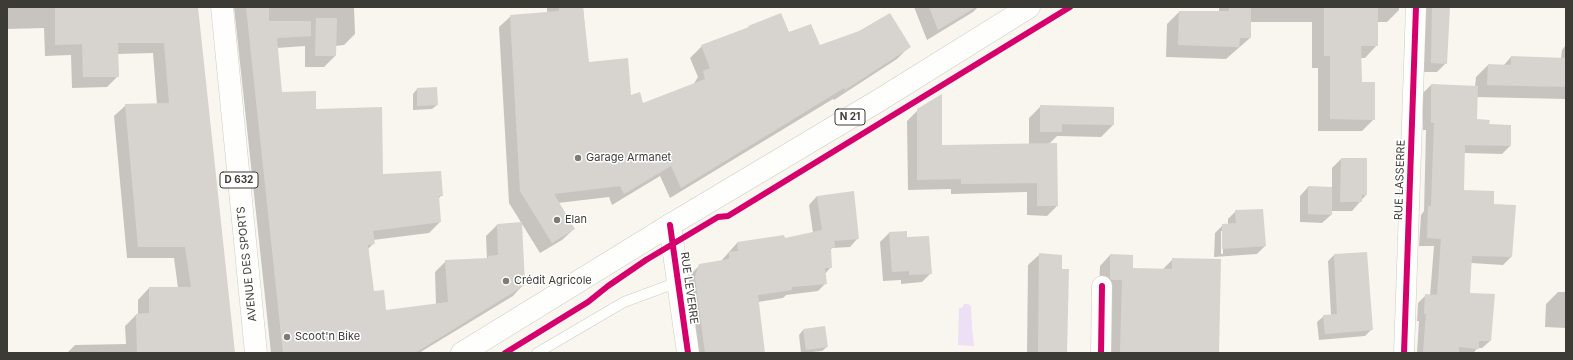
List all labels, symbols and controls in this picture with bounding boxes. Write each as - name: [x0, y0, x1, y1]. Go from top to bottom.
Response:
- road number: N 21: [835, 109, 865, 125]
- street label: RUE LASSERRE: [1392, 140, 1408, 220]
- place label: Garage Armanet: [586, 151, 671, 165]
- marker: Garage Armanet: [573, 153, 583, 163]
- road number: D 632: [220, 172, 258, 188]
- street label: AVENUE DES SPORTS: [234, 206, 260, 322]
- place label: Elan: [565, 213, 587, 227]
- marker: Elan: [552, 215, 562, 225]
- street label: RUE LEVERRE: [677, 251, 701, 325]
- place label: Crédit Agricole: [514, 274, 592, 288]
- marker: Crédit Agricole: [501, 276, 511, 286]
- place label: Scoot'n Bike: [295, 330, 360, 344]
- marker: Scoot'n Bike: [282, 332, 292, 342]

